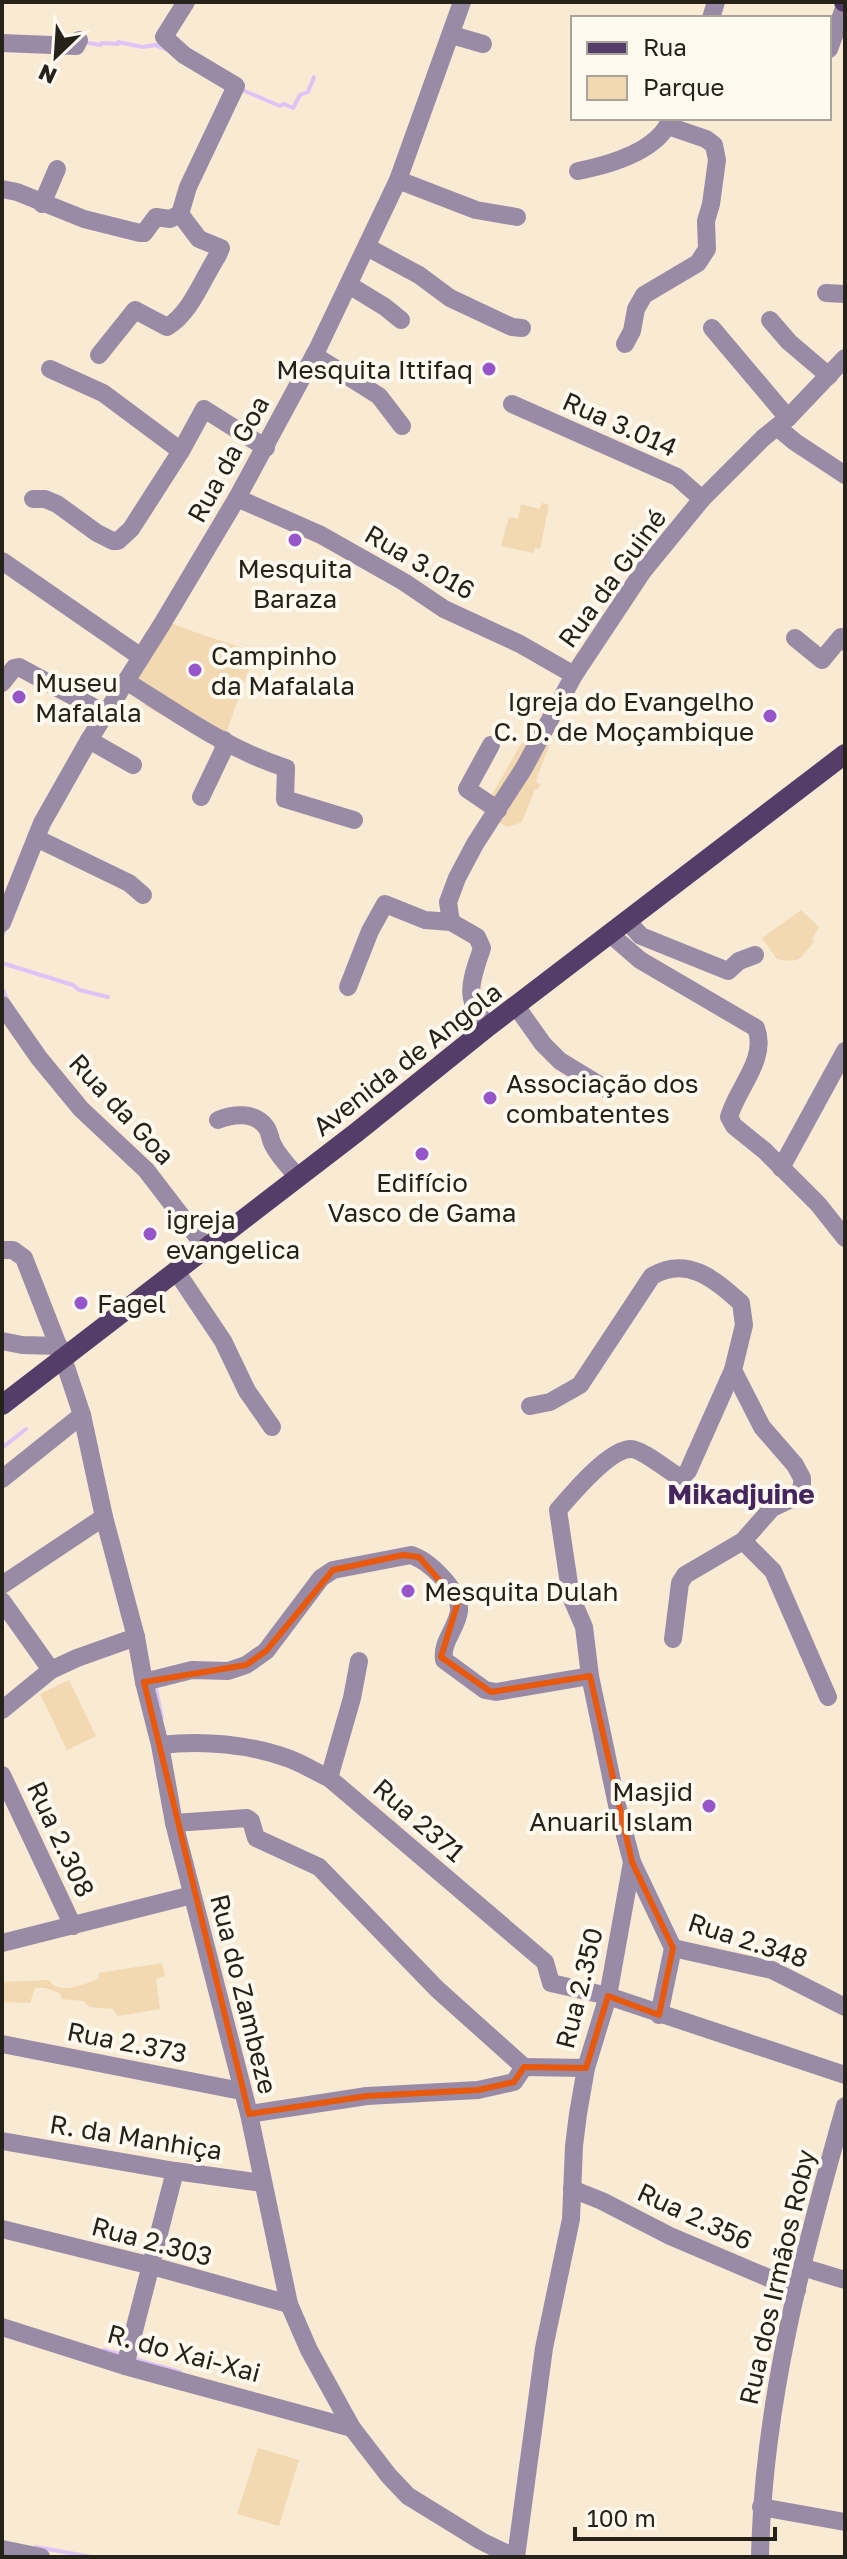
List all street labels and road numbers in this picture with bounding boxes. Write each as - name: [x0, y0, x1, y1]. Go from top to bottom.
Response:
- street label: Rua 3.014: [558, 385, 682, 463]
- street label: Rua da Goa: [181, 390, 275, 528]
- street label: Rua da Guiné: [551, 503, 673, 653]
- street label: Rua 3.016: [360, 518, 480, 606]
- street label: Avenida de Angola: [307, 976, 507, 1142]
- street label: Rua da Goa: [63, 1047, 181, 1171]
- street label: Rua 2371: [367, 1772, 471, 1868]
- street label: Rua 2.308: [21, 1776, 101, 1902]
- street label: Rua do Zambeze: [204, 1891, 284, 2097]
- street label: Rua 2.348: [684, 1906, 812, 1974]
- street label: Rua 2.350: [549, 1924, 609, 2052]
- street label: Rua 2.373: [65, 2015, 189, 2069]
- street label: R. da Manhiça: [48, 2108, 224, 2166]
- street label: Rua dos Irmãos Roby: [733, 2146, 822, 2408]
- street label: Rua 2.356: [633, 2176, 757, 2256]
- street label: Rua 2.303: [88, 2210, 216, 2272]
- street label: R. do Xai-Xai: [104, 2318, 264, 2388]

